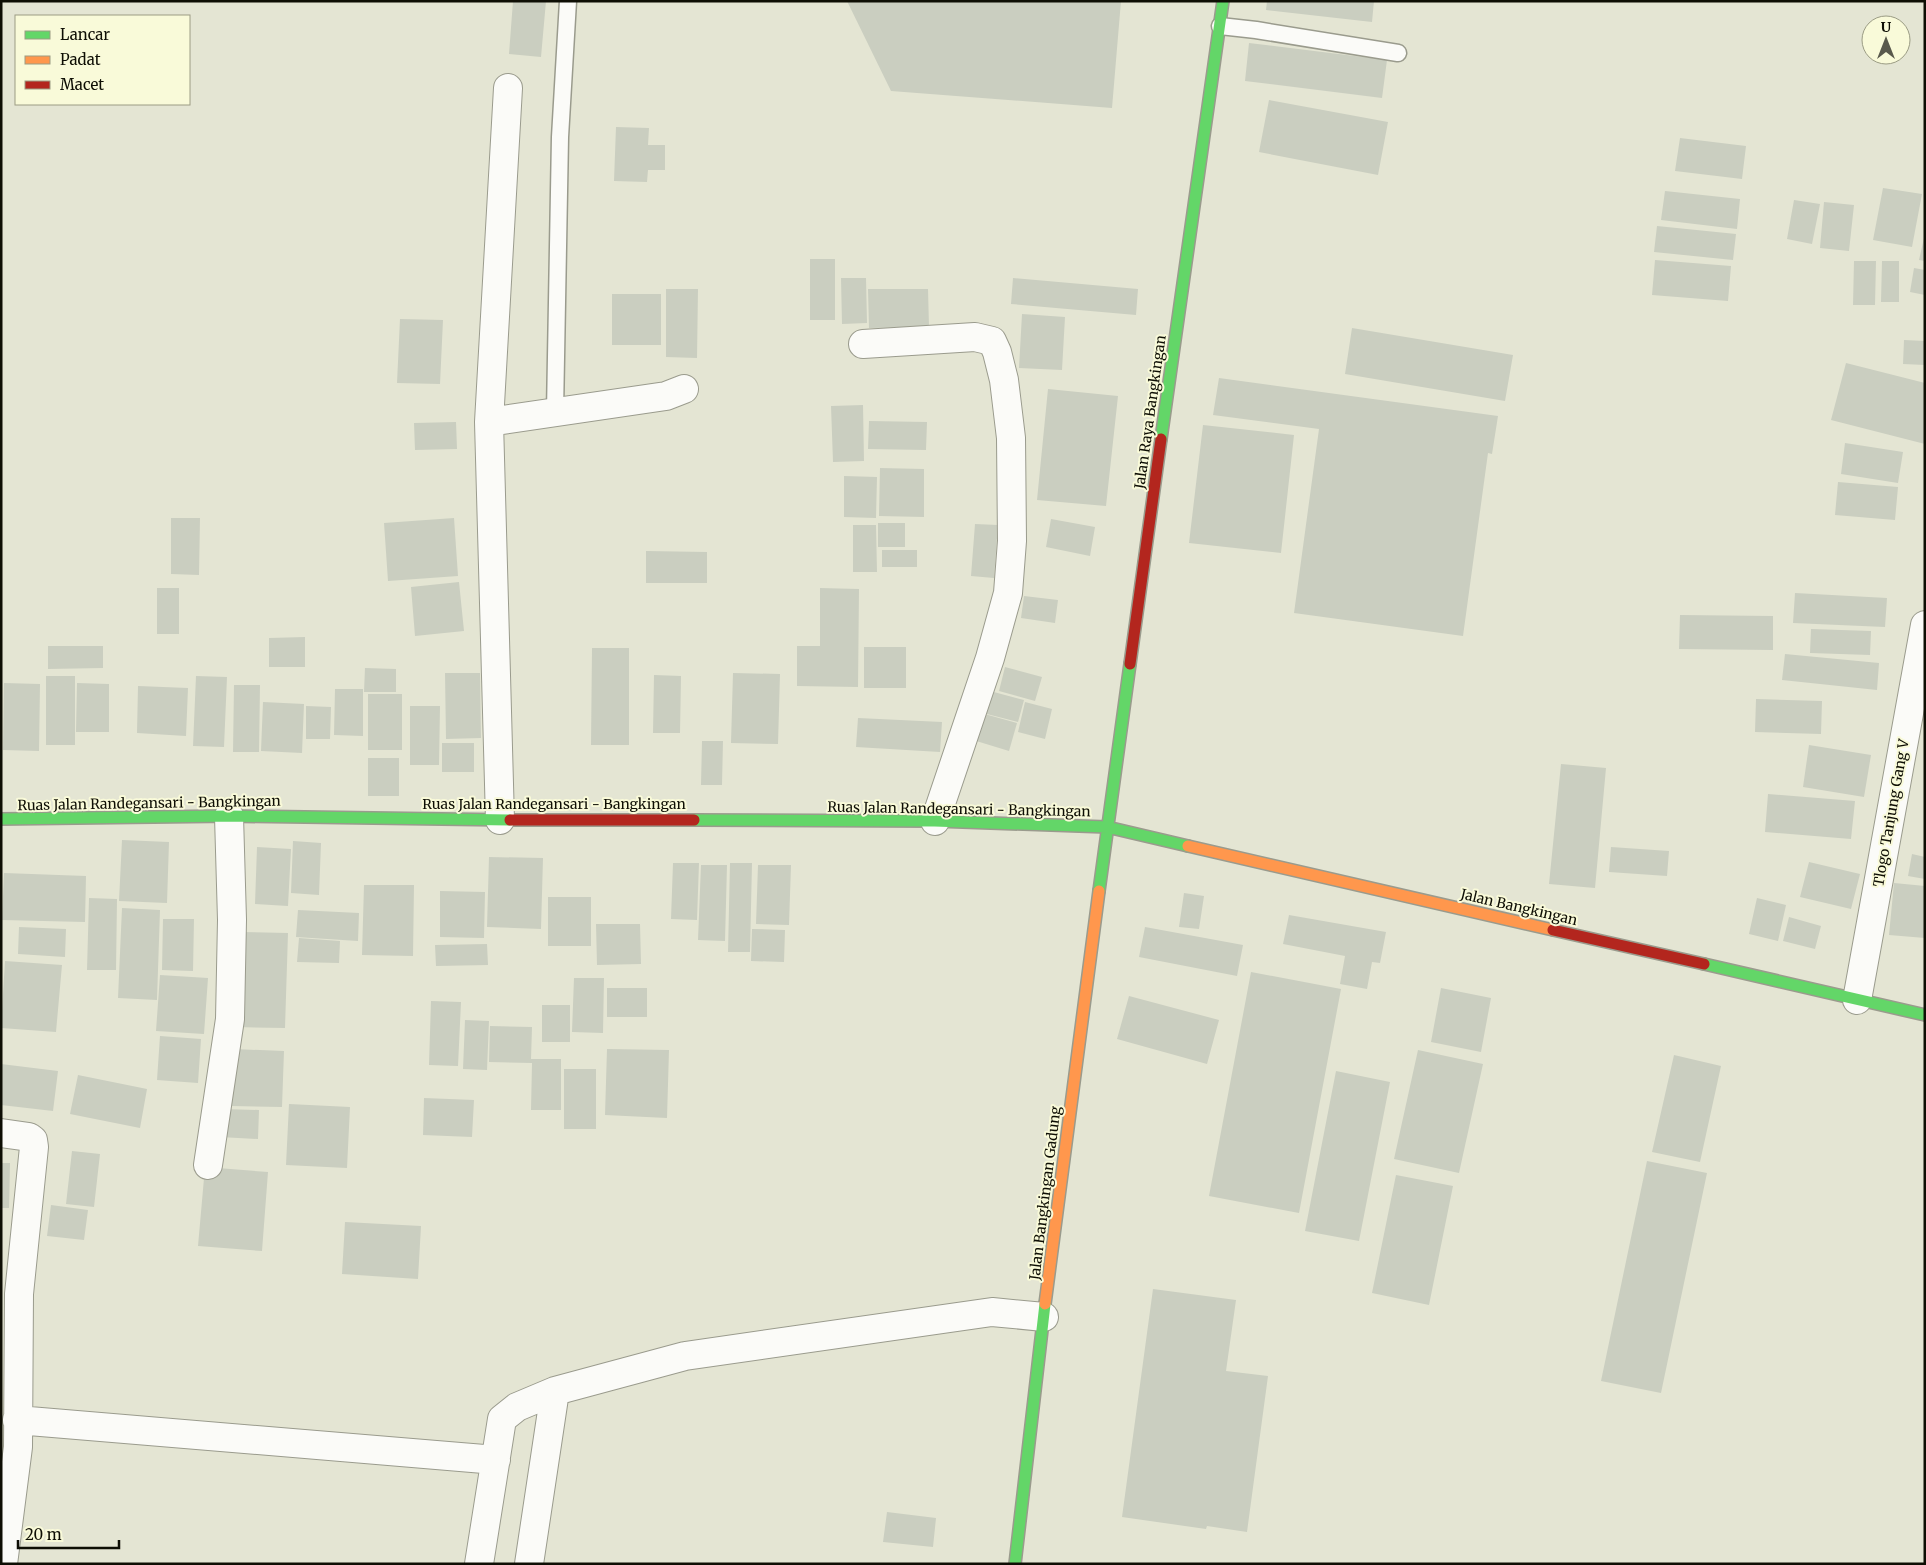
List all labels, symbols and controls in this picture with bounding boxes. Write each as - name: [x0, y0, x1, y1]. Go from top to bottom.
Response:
- legend: [15, 15, 190, 105]
- north arrow: [1861, 15, 1911, 65]
- text: U: [1881, 18, 1892, 36]
- text: Lancar: [60, 25, 110, 44]
- text: Padat: [60, 50, 101, 69]
- text: Macet: [60, 75, 104, 94]
- street label: Jalan Raya Bangkingan: [1130, 334, 1170, 491]
- street label: Tlogo Tanjung Gang V: [1869, 737, 1913, 888]
- street label: Ruas Jalan Randegansari - Bangkingan: [17, 792, 281, 814]
- street label: Ruas Jalan Randegansari - Bangkingan: [422, 795, 686, 813]
- street label: Ruas Jalan Randegansari - Bangkingan: [827, 798, 1091, 820]
- street label: Jalan Bangkingan: [1458, 885, 1579, 929]
- street label: Jalan Bangkingan Gadung: [1025, 1104, 1065, 1282]
- scale bar: [18, 1518, 119, 1550]
- text: 20 m: [25, 1525, 62, 1544]

